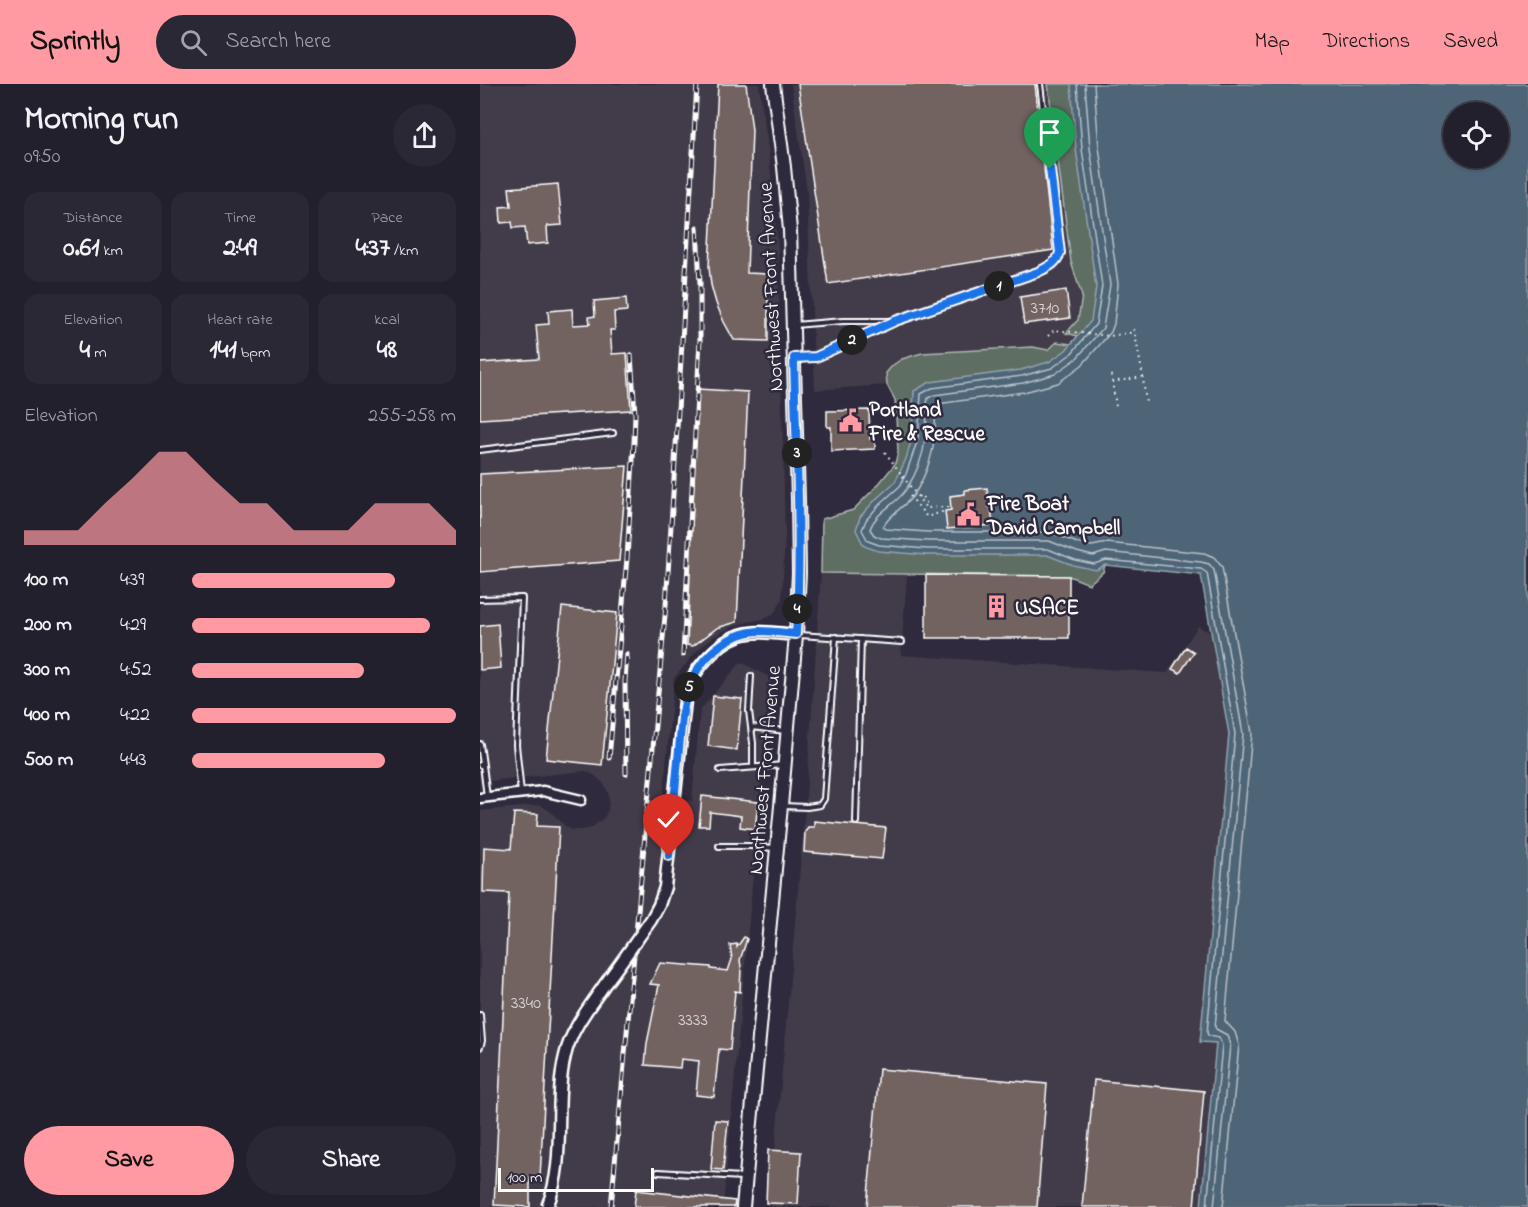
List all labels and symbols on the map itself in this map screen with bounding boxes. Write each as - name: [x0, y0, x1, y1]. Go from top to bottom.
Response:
- pin: [1024, 107, 1075, 169]
- street label: Northwest Front Avenue: [752, 181, 792, 392]
- pin: 1: [984, 271, 1014, 301]
- house number: 3710: [1031, 296, 1059, 322]
- pin: 2: [837, 325, 867, 355]
- place label: Portland Fire & Rescue: [868, 396, 985, 450]
- public building icon: Portland Fire & Rescue: [838, 408, 864, 434]
- pin: 3: [782, 438, 812, 468]
- place label: Fire Boat David Campbell: [986, 490, 1121, 544]
- public building icon: Fire Boat David Campbell: [956, 502, 982, 528]
- pin: 4: [782, 594, 812, 624]
- building icon: USACE: [984, 594, 1010, 620]
- place label: USACE: [1015, 594, 1079, 624]
- street label: Northwest Front Avenue: [742, 664, 790, 876]
- pin: 5: [674, 672, 704, 702]
- pin: [643, 794, 694, 856]
- house number: 3340: [511, 991, 541, 1017]
- house number: 3333: [678, 1008, 708, 1034]
- scale bar: [498, 1165, 654, 1192]

